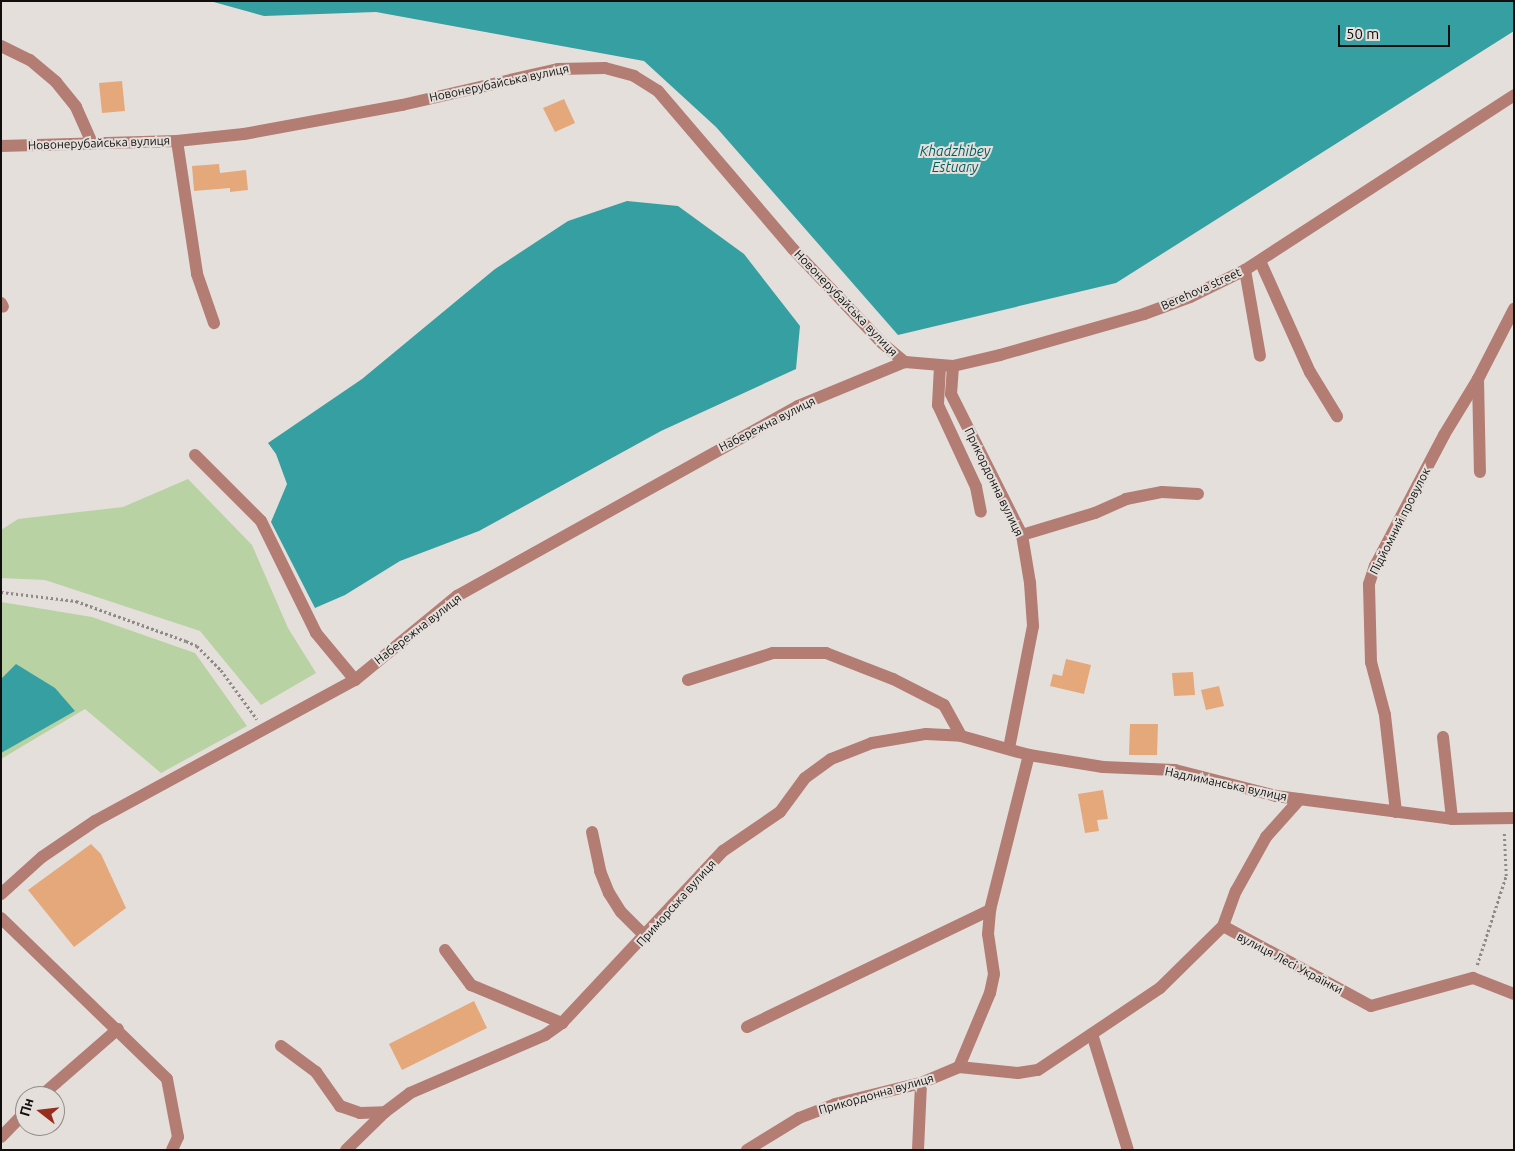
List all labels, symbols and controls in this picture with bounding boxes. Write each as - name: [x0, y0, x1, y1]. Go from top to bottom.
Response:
- scale bar: [1340, 15, 1452, 47]
- text: 50 m: [1346, 25, 1379, 42]
- street label: Новонерубайська вулиця: [428, 61, 570, 105]
- street label: Новонерубайська вулиця: [28, 133, 170, 153]
- water label: Khadzhibey Estuary: [920, 143, 990, 176]
- street label: Новонерубайська вулиця: [791, 247, 901, 359]
- street label: Berehova street: [1159, 265, 1243, 313]
- street label: Набережна вулиця: [716, 393, 818, 455]
- street label: Прикордонна вулиця: [961, 425, 1027, 539]
- street label: Підйомний провулок: [1367, 465, 1433, 577]
- street label: Набережна вулиця: [372, 591, 464, 667]
- street label: Надлиманська вулиця: [1164, 764, 1288, 804]
- street label: Приморська вулиця: [633, 857, 719, 949]
- street label: вулиця Лесі Українки: [1235, 929, 1345, 997]
- street label: Прикордонна вулиця: [817, 1071, 935, 1117]
- north arrow: [15, 1086, 65, 1136]
- text: Пн: [16, 1096, 37, 1118]

